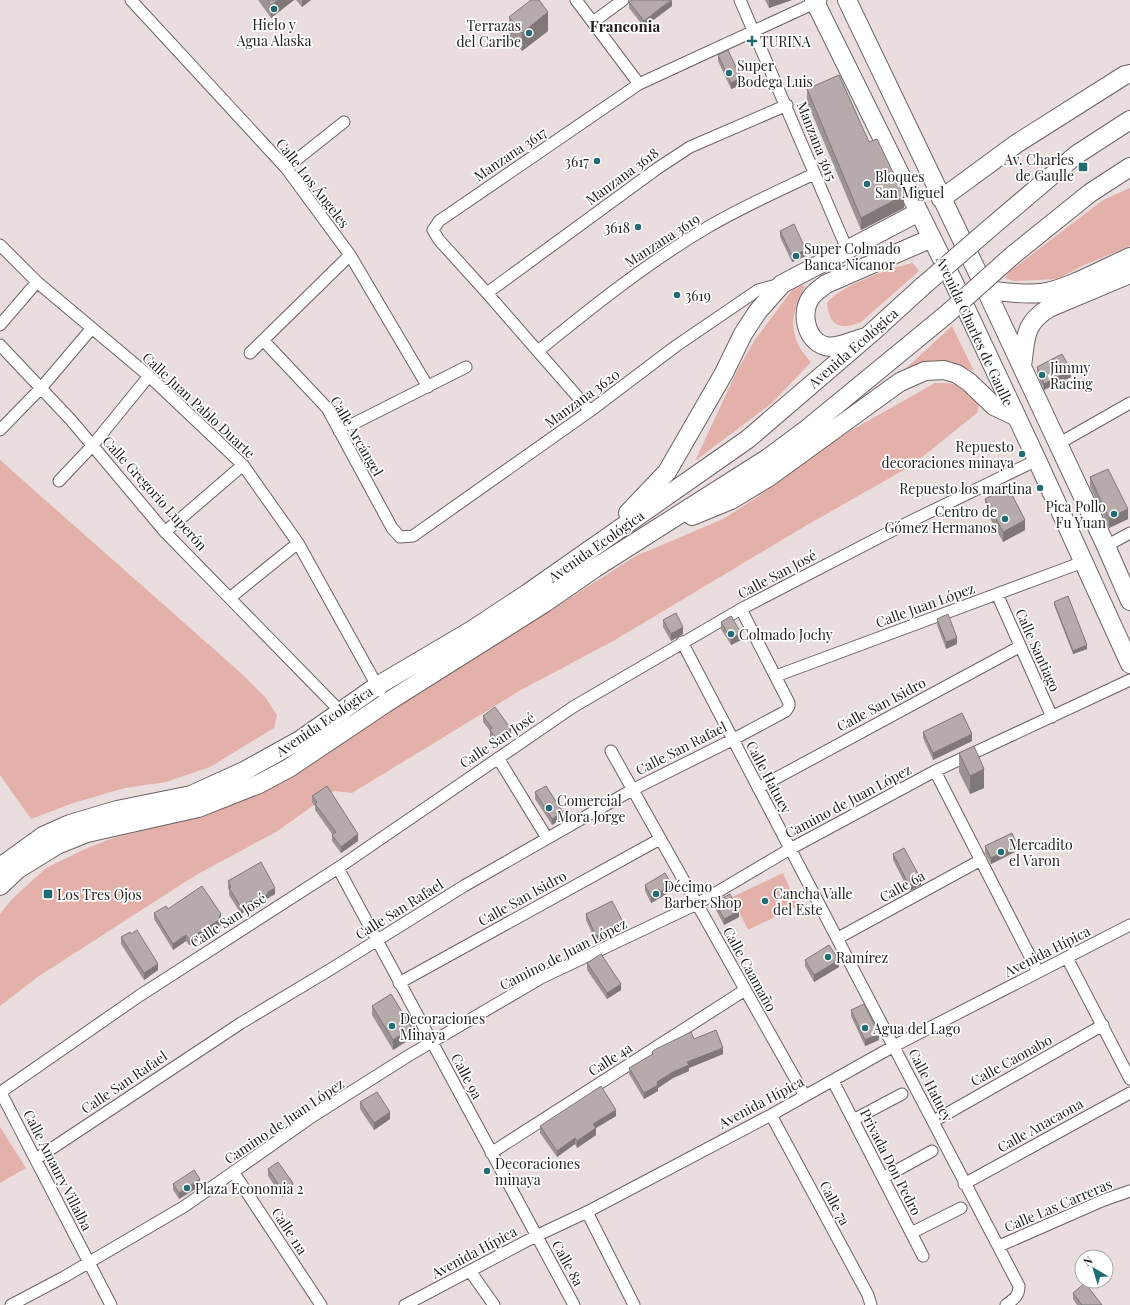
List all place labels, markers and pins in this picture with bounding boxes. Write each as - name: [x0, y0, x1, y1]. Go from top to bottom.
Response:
- marker: Hielo y Agua Alaska: [269, 4, 279, 14]
- place label: Hielo y Agua Alaska: [236, 15, 311, 50]
- place label: Terrazas del Caribe: [456, 16, 521, 51]
- marker: Terrazas del Caribe: [524, 28, 534, 38]
- place label: TURINA: [760, 32, 811, 51]
- marker: TURINA: [747, 36, 757, 46]
- place label: Super Bodega Luis: [737, 56, 813, 91]
- marker: Super Bodega Luis: [724, 68, 734, 78]
- place label: Av. Charles de Gaulle: [1003, 150, 1074, 185]
- place label: 3617: [565, 152, 589, 171]
- marker: 3617: [592, 156, 602, 166]
- marker: Av. Charles de Gaulle: [1077, 161, 1089, 173]
- place label: Bloques San Miguel: [875, 167, 944, 202]
- marker: Bloques San Miguel: [862, 179, 872, 189]
- place label: 3618: [604, 218, 630, 237]
- marker: 3618: [633, 222, 643, 232]
- place label: Super Colmado Banca Nicanor: [804, 239, 901, 274]
- marker: Super Colmado Banca Nicanor: [791, 251, 801, 261]
- place label: 3619: [685, 286, 711, 305]
- marker: 3619: [672, 290, 682, 300]
- place label: Jimmy Racing: [1049, 358, 1093, 393]
- marker: Jimmy Racing: [1037, 370, 1047, 380]
- place label: Repuesto decoraciones minaya: [882, 437, 1014, 472]
- marker: Repuesto decoraciones minaya: [1017, 449, 1027, 459]
- place label: Repuesto los martina: [899, 479, 1032, 498]
- marker: Repuesto los martina: [1035, 483, 1045, 493]
- place label: Pica Pollo Fu Yuan: [1046, 497, 1107, 532]
- place label: Centro de Gómez Hermanos: [884, 502, 997, 537]
- marker: Pica Pollo Fu Yuan: [1109, 509, 1119, 519]
- marker: Centro de Gómez Hermanos: [1000, 514, 1010, 524]
- place label: Colmado Jochy: [739, 625, 833, 644]
- marker: Colmado Jochy: [726, 629, 736, 639]
- place label: Comercial Mora Jorge: [557, 791, 626, 826]
- marker: Comercial Mora Jorge: [544, 803, 554, 813]
- place label: Mercadito el Varon: [1009, 835, 1073, 870]
- marker: Mercadito el Varon: [996, 847, 1006, 857]
- place label: Décimo Barber Shop: [664, 877, 742, 912]
- place label: Cancha Valle del Este: [773, 884, 853, 919]
- place label: Los Tres Ojos: [57, 885, 142, 904]
- marker: Los Tres Ojos: [42, 888, 54, 900]
- marker: Décimo Barber Shop: [651, 889, 661, 899]
- marker: Cancha Valle del Este: [760, 896, 770, 906]
- place label: Ramírez: [836, 948, 889, 967]
- marker: Ramírez: [823, 952, 833, 962]
- place label: Decoraciones Minaya: [400, 1009, 485, 1044]
- place label: Agua del Lago: [872, 1019, 961, 1038]
- marker: Decoraciones Minaya: [387, 1021, 397, 1031]
- marker: Agua del Lago: [860, 1023, 870, 1033]
- place label: Decoraciones minaya: [495, 1154, 580, 1189]
- marker: Decoraciones minaya: [482, 1166, 492, 1176]
- place label: Plaza Economia 2: [195, 1179, 304, 1198]
- marker: Plaza Economia 2: [182, 1183, 192, 1193]

